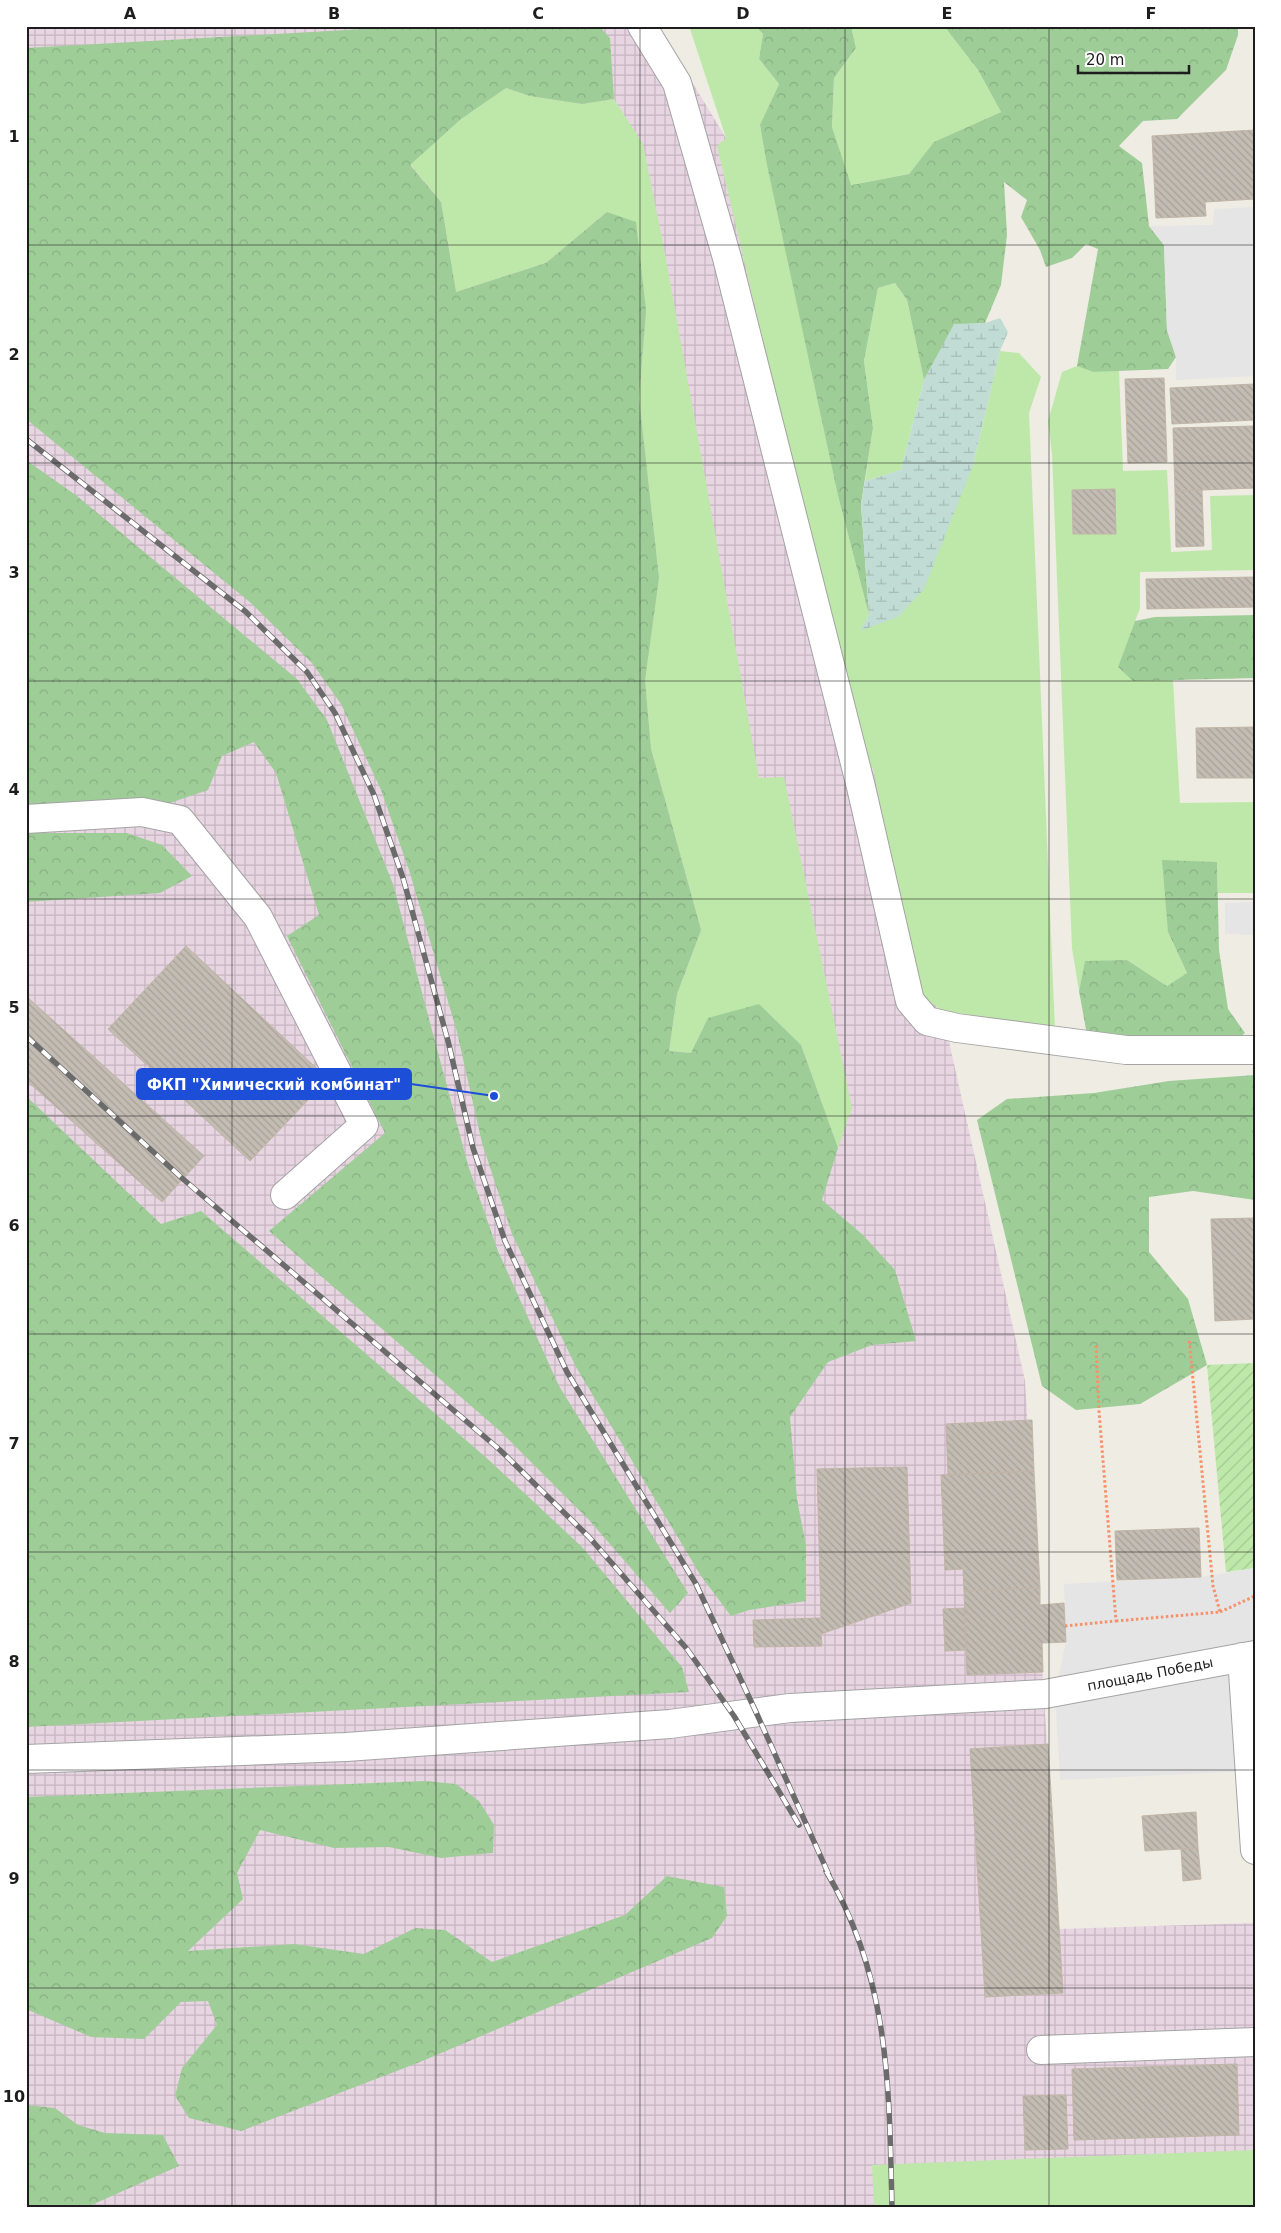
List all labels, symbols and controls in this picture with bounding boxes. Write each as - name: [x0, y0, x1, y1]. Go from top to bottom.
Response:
- text: A: [124, 4, 137, 23]
- text: B: [328, 4, 340, 23]
- text: C: [532, 4, 544, 23]
- text: D: [736, 4, 750, 23]
- text: E: [942, 4, 952, 23]
- text: F: [1146, 4, 1156, 23]
- scale bar: [1078, 42, 1190, 74]
- text: 20 m: [1086, 51, 1124, 69]
- text: 1: [8, 127, 20, 146]
- text: 2: [8, 345, 20, 364]
- text: 3: [8, 563, 20, 582]
- text: 4: [8, 780, 20, 799]
- text: 5: [8, 998, 20, 1017]
- callout: ФКП "Химический комбинат": [137, 1069, 411, 1099]
- text: ФКП "Химический комбинат": [147, 1076, 401, 1094]
- text: 6: [8, 1216, 20, 1235]
- text: 7: [8, 1434, 20, 1453]
- text: 8: [8, 1652, 20, 1671]
- street label: площадь Победы: [1086, 1654, 1214, 1694]
- text: 9: [8, 1869, 20, 1888]
- text: 10: [3, 2087, 25, 2106]

